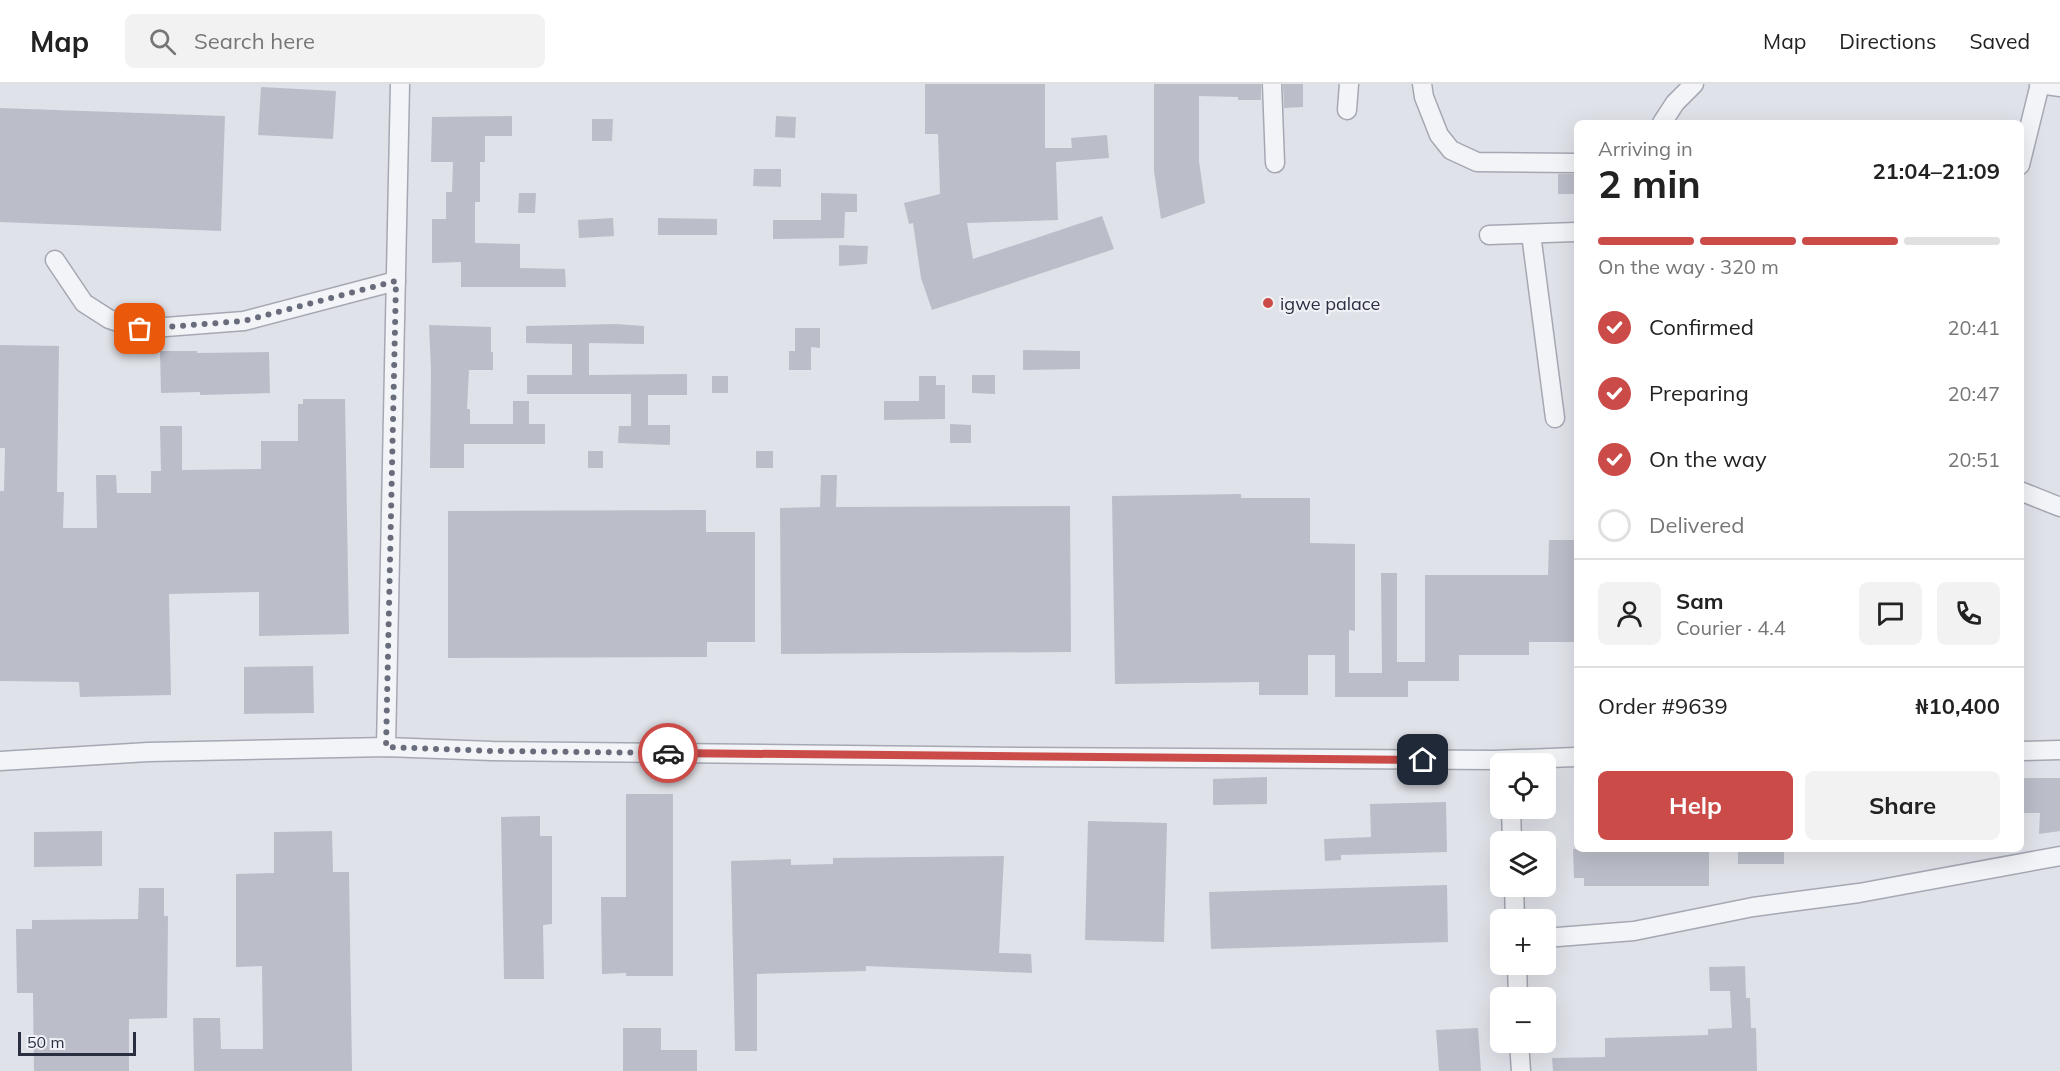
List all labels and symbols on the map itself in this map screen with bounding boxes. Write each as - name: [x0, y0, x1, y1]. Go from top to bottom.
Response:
- place label: igwe palace: [1280, 292, 1380, 315]
- marker: igwe palace: [1261, 296, 1275, 310]
- pin: [114, 303, 165, 354]
- courier: [638, 723, 698, 783]
- pin: [1397, 734, 1448, 785]
- scale bar: [18, 1029, 136, 1056]

